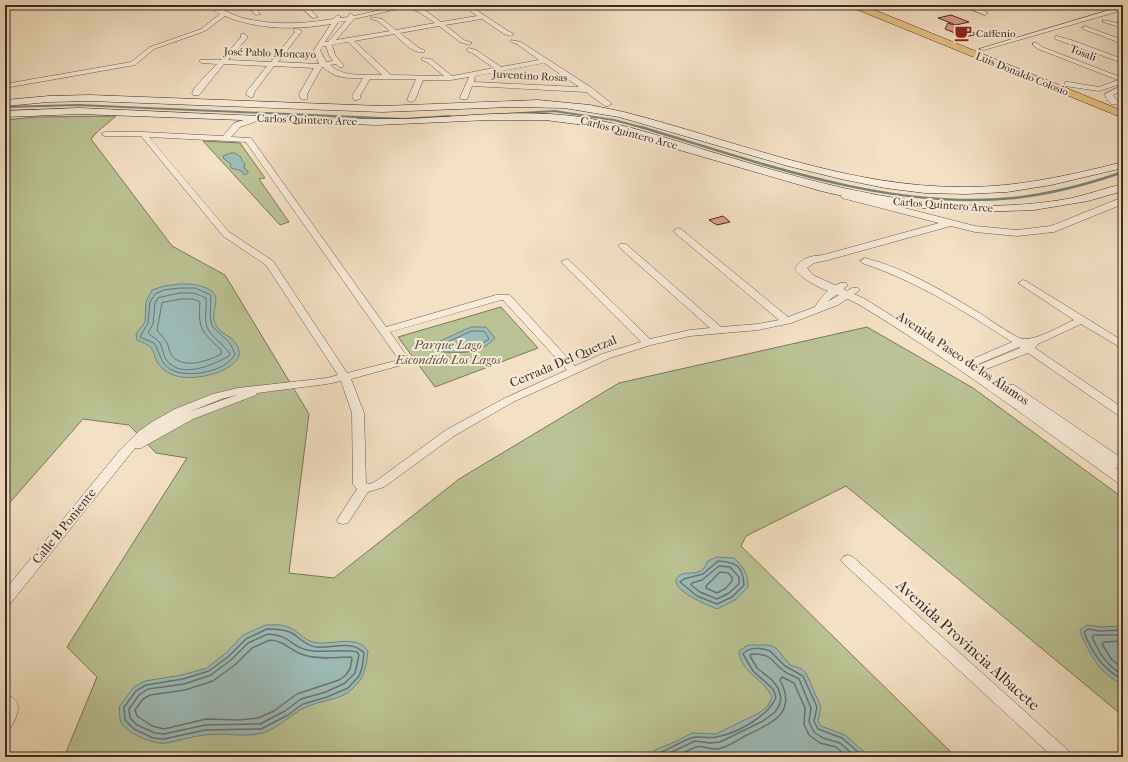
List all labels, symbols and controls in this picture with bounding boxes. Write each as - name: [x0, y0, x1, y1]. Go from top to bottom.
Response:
- cafe icon: Caffenio: [953, 23, 973, 43]
- place label: Caffenio: [976, 27, 1016, 40]
- street label: Tosali: [1068, 42, 1099, 64]
- street label: José Pablo Moncayo: [223, 45, 317, 61]
- street label: Luis Donaldo Colosio: [974, 49, 1071, 99]
- street label: Juventino Rosas: [491, 67, 568, 84]
- street label: Carlos Quintero Arce: [257, 112, 358, 128]
- street label: Carlos Quintero Arce: [579, 114, 680, 152]
- street label: Carlos Quintero Arce: [893, 195, 994, 215]
- street label: Avenida Paseo de los Álamos: [893, 307, 1032, 408]
- street label: Cerrada Del Quetzal: [507, 332, 619, 390]
- park label: Parque Lago Escondido Los Lagos: [394, 337, 502, 367]
- street label: Calle B Poniente: [29, 485, 99, 567]
- street label: Avenida Provincia Albacete: [891, 575, 1044, 715]

